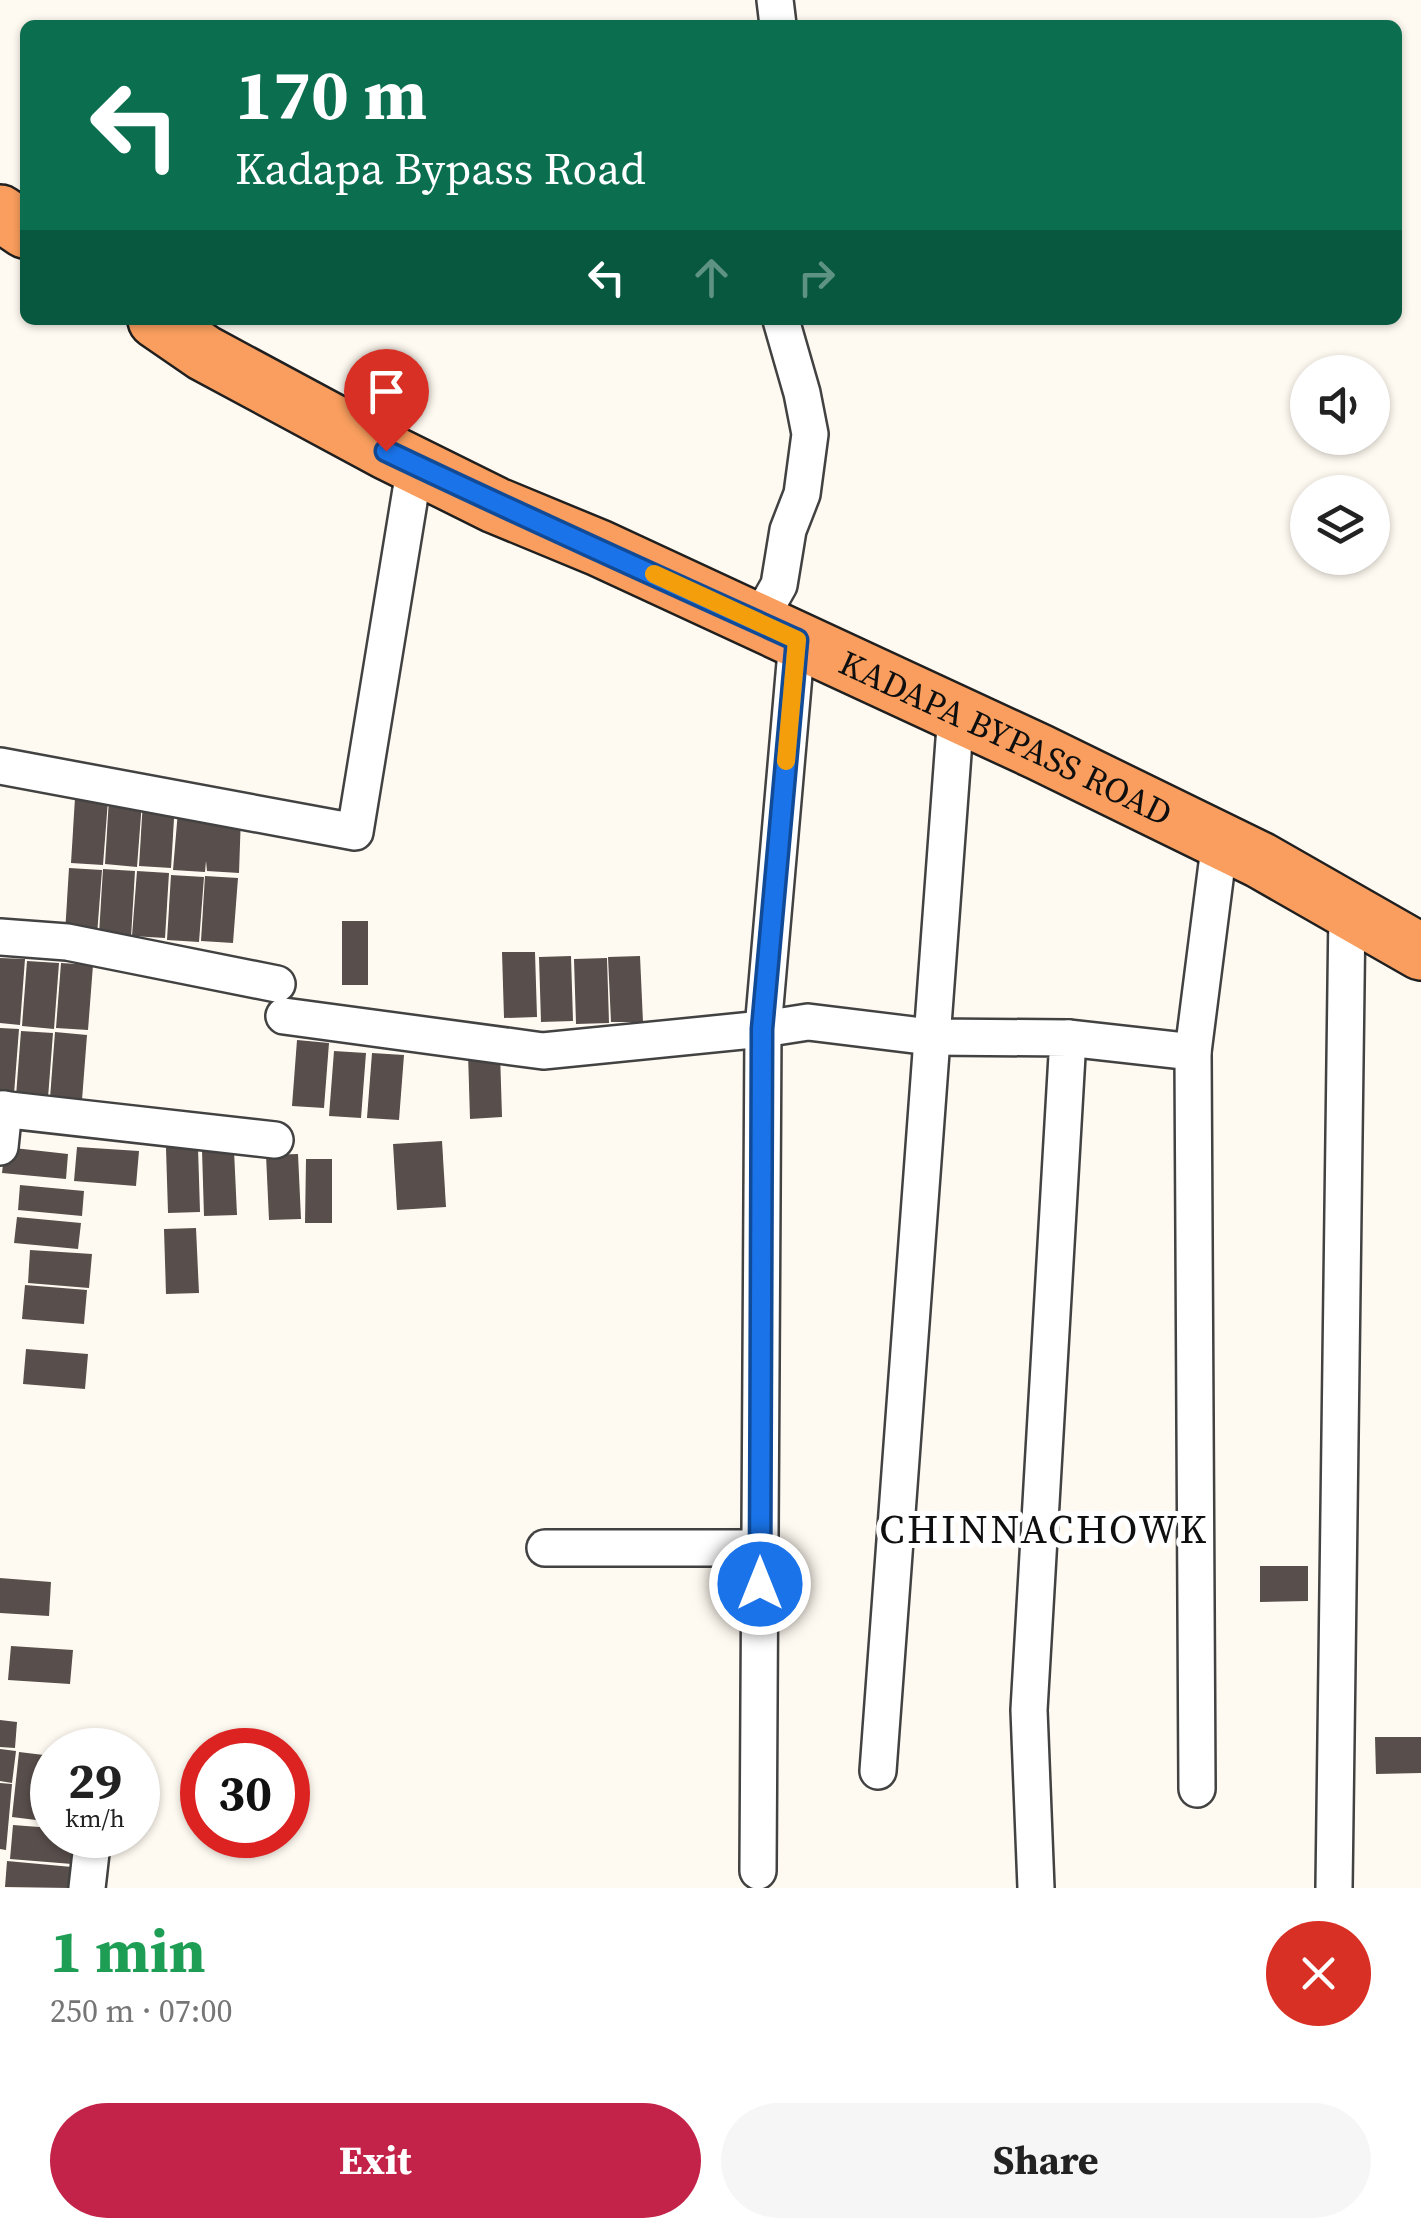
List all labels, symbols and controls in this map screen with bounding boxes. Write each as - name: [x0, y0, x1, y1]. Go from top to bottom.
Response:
- text: 170 m: [235, 46, 427, 142]
- icon: left: [70, 60, 200, 190]
- text: Kadapa Bypass Road: [235, 137, 646, 199]
- icon: left: [579, 250, 634, 305]
- icon: ahead: [684, 250, 739, 305]
- icon: right: [789, 250, 844, 305]
- pin: [344, 349, 429, 452]
- map controls: [1290, 355, 1390, 575]
- button: sound: [1290, 355, 1390, 455]
- icon: arrive: [359, 364, 414, 419]
- button: layers: [1290, 475, 1390, 575]
- street label: KADAPA BYPASS ROAD: [831, 639, 1180, 837]
- district label: CHINNACHOWK: [879, 1502, 1209, 1556]
- position arrow: [708, 1532, 812, 1636]
- speed limit sign: 30: [180, 1728, 310, 1858]
- text: 29: [68, 1746, 122, 1815]
- text: km/h: [65, 1801, 125, 1835]
- text: 1 min: [50, 1910, 206, 1992]
- button: close: [1266, 1921, 1371, 2026]
- text: 250 m · 07:00: [50, 1989, 232, 2033]
- button: Exit: [50, 2103, 701, 2218]
- button: Share: [721, 2103, 1371, 2218]

